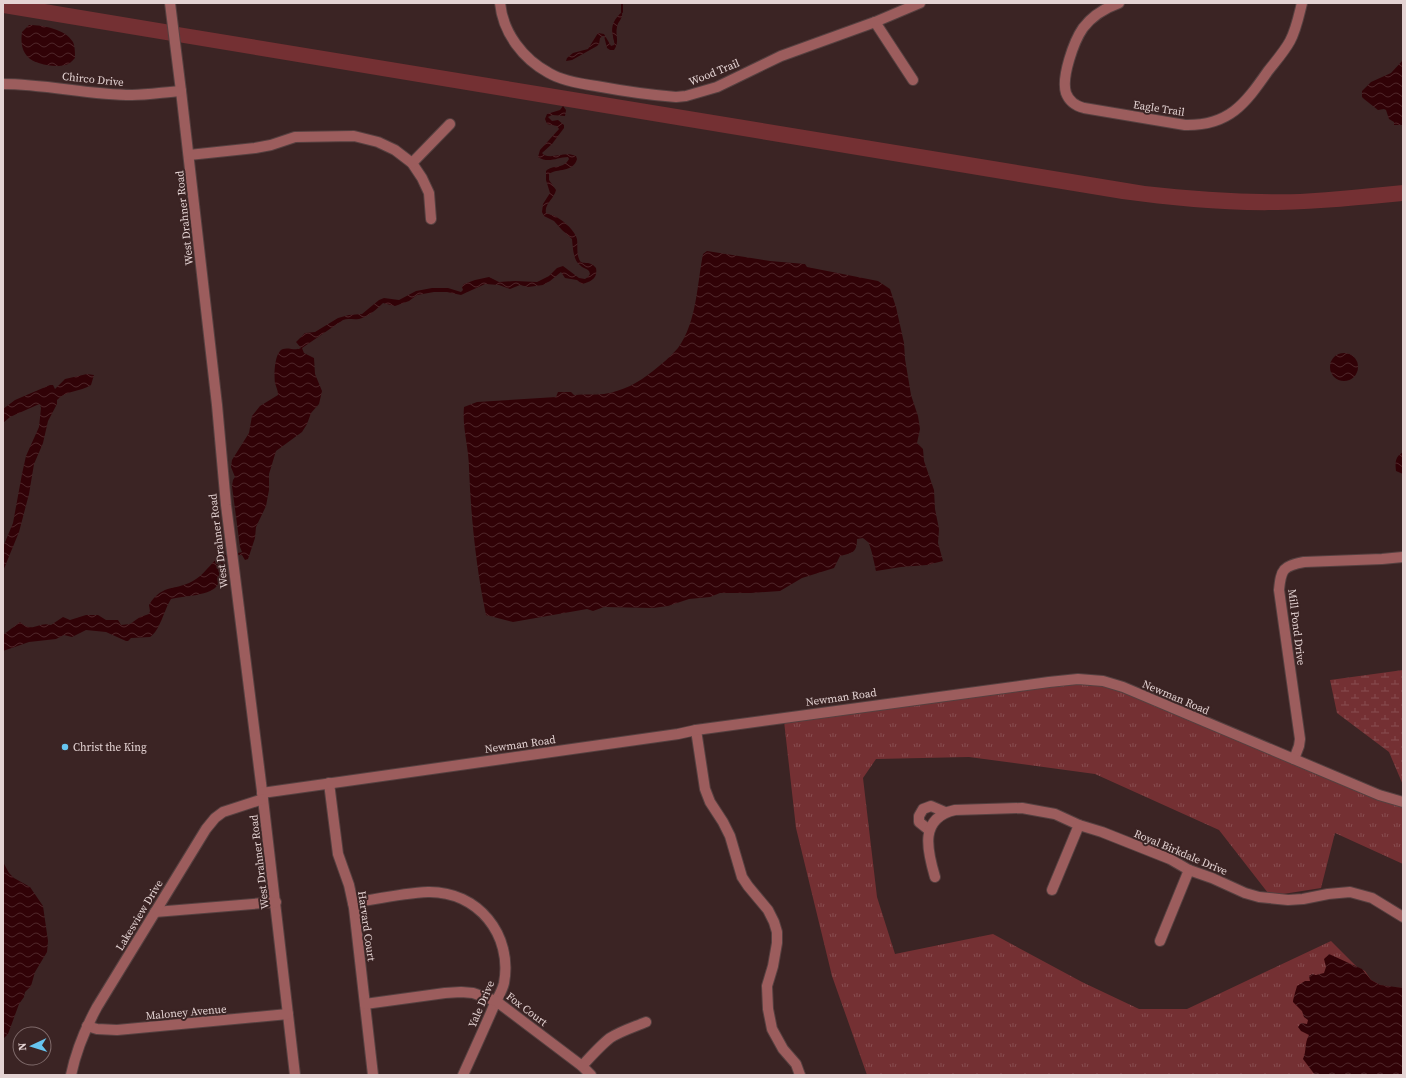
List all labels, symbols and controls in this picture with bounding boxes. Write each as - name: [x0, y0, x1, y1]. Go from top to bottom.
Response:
- street label: Wood Trail: [687, 55, 742, 89]
- street label: Chirco Drive: [61, 69, 125, 90]
- street label: Eagle Trail: [1132, 97, 1186, 120]
- street label: West Drahner Road: [172, 169, 197, 266]
- street label: West Drahner Road: [205, 492, 232, 589]
- street label: Mill Pond Drive: [1284, 588, 1309, 666]
- street label: Newman Road: [1140, 677, 1212, 719]
- street label: Newman Road: [805, 685, 878, 710]
- street label: Newman Road: [484, 732, 557, 757]
- place label: Christ the King: [73, 740, 147, 755]
- marker: Christ the King: [60, 742, 70, 752]
- street label: West Drahner Road: [246, 813, 273, 910]
- street label: Royal Birkdale Drive: [1132, 826, 1230, 879]
- street label: Lakesview Drive: [112, 877, 167, 953]
- street label: Harvard Court: [354, 890, 379, 963]
- street label: Yale Drive: [465, 978, 498, 1030]
- street label: Fox Court: [503, 989, 551, 1030]
- street label: Maloney Avenue: [145, 1001, 227, 1024]
- north arrow: [12, 1026, 52, 1066]
- text: N: [15, 1042, 30, 1051]

